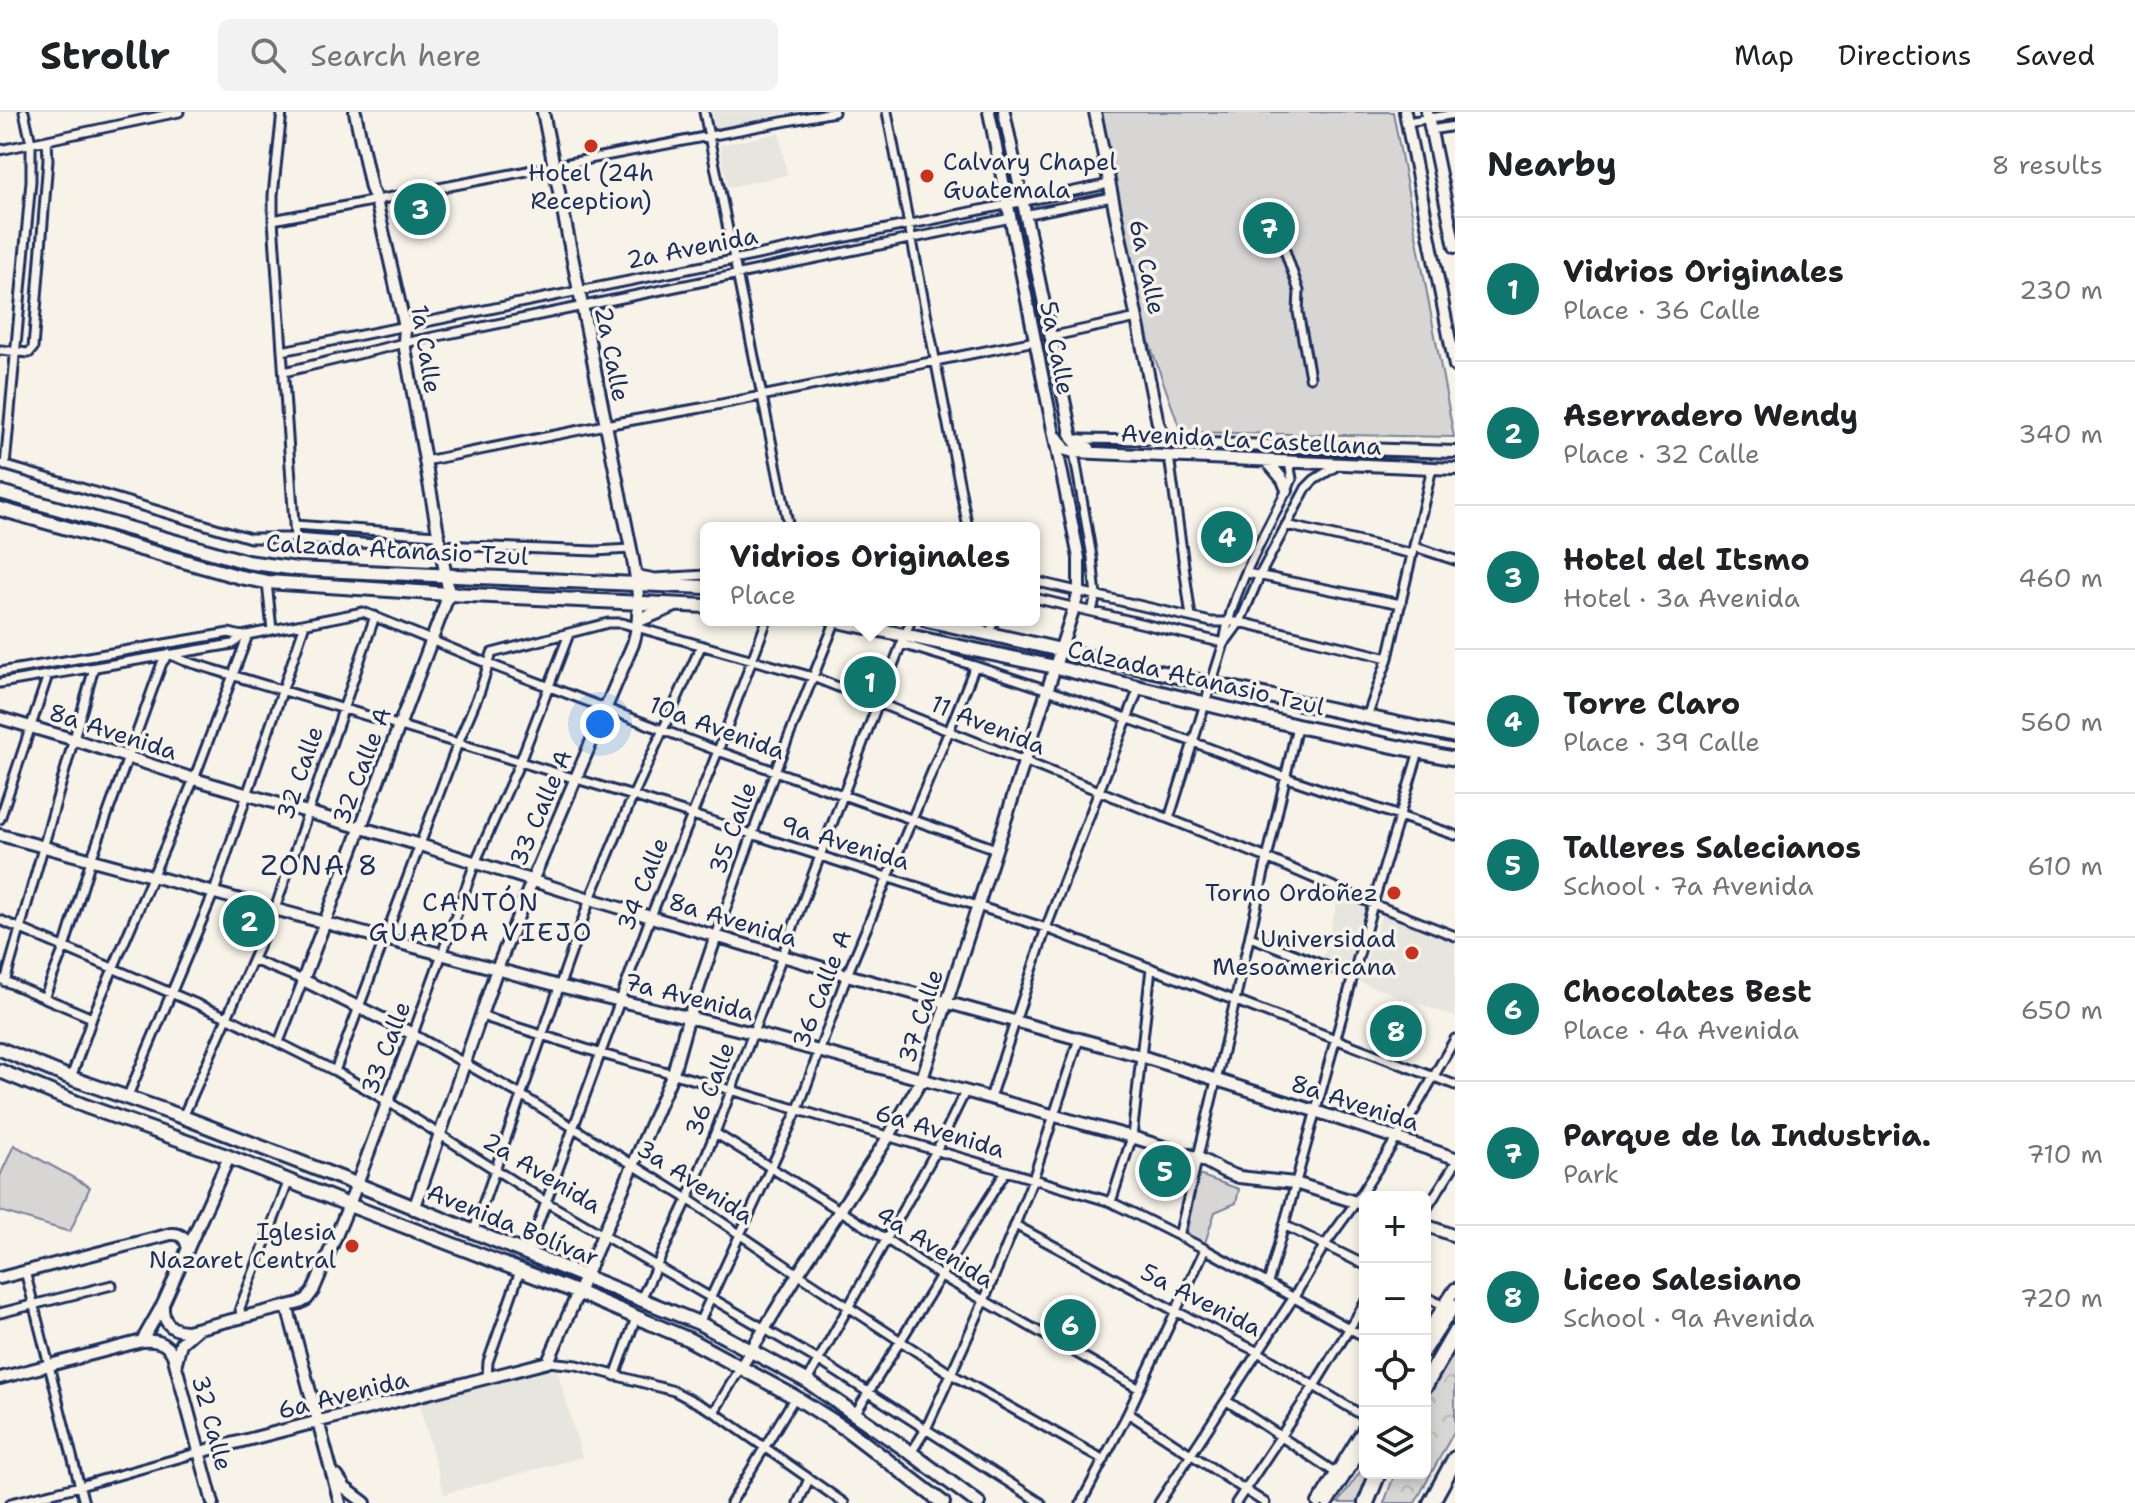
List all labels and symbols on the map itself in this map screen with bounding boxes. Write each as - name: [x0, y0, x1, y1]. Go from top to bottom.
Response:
- marker: Hotel (24h Reception): [582, 137, 600, 155]
- place label: Calvary Chapel Guatemala: [943, 146, 1118, 206]
- place label: Hotel (24h Reception): [528, 157, 654, 217]
- marker: Calvary Chapel Guatemala: [918, 167, 936, 185]
- pin: 3: [394, 179, 446, 239]
- pin: 7: [1243, 198, 1295, 258]
- street label: 6a Calle: [1121, 216, 1173, 318]
- street label: 2a Avenida: [624, 220, 760, 276]
- street label: 5a Calle: [1032, 298, 1082, 398]
- street label: 1a Calle: [403, 302, 449, 396]
- street label: 2a Calle: [587, 304, 637, 404]
- street label: Avenida La Castellana: [1120, 417, 1382, 463]
- pin: 4: [1201, 507, 1253, 567]
- street label: Calzada Atanasio Tzul: [265, 527, 530, 573]
- street label: Calzada Atanasio Tzul: [1064, 633, 1328, 723]
- pin: 1: [844, 652, 896, 712]
- street label: 11 Avenida: [926, 687, 1050, 763]
- street label: 10a Avenida: [645, 689, 790, 767]
- street label: 8a Avenida: [45, 696, 181, 768]
- street label: 32 Calle A: [325, 703, 399, 829]
- your location: [580, 704, 620, 744]
- street label: 32 Calle: [269, 722, 331, 824]
- street label: 33 Calle A: [502, 745, 580, 871]
- street label: 35 Calle: [702, 777, 764, 879]
- street label: 9a Avenida: [777, 808, 914, 878]
- street label: 34 Calle: [610, 833, 676, 935]
- district label: ZONA 8: [261, 846, 379, 884]
- place label: Torno Ordoñez: [1205, 877, 1378, 909]
- district label: CANTÓN GUARDA VIEJO: [369, 884, 593, 949]
- marker: Torno Ordoñez: [1385, 884, 1403, 902]
- street label: 8a Avenida: [665, 885, 801, 955]
- pin: 2: [223, 891, 275, 951]
- place label: Universidad Mesoamericana: [1212, 923, 1396, 983]
- street label: 36 Calle A: [785, 925, 859, 1053]
- marker: Universidad Mesoamericana: [1403, 944, 1421, 962]
- street label: 7a Avenida: [621, 965, 757, 1029]
- street label: 37 Calle: [891, 965, 951, 1067]
- street label: 33 Calle: [354, 997, 418, 1099]
- pin: 8: [1370, 1001, 1422, 1061]
- street label: 36 Calle: [677, 1037, 743, 1141]
- street label: 8a Avenida: [1287, 1067, 1423, 1139]
- street label: 6a Avenida: [871, 1096, 1009, 1166]
- street label: 2a Avenida: [477, 1125, 607, 1221]
- street label: 3a Avenida: [630, 1132, 760, 1232]
- pin: 5: [1139, 1141, 1191, 1201]
- street label: Avenida Bolívar: [422, 1176, 604, 1274]
- street label: 4a Avenida: [870, 1198, 1000, 1296]
- place label: Iglesia Nazaret Central: [149, 1216, 337, 1276]
- marker: Iglesia Nazaret Central: [343, 1237, 361, 1255]
- street label: 5a Avenida: [1135, 1256, 1267, 1344]
- pin: 6: [1044, 1295, 1096, 1355]
- street label: 6a Avenida: [274, 1363, 412, 1427]
- street label: 32 Calle: [184, 1372, 240, 1474]

